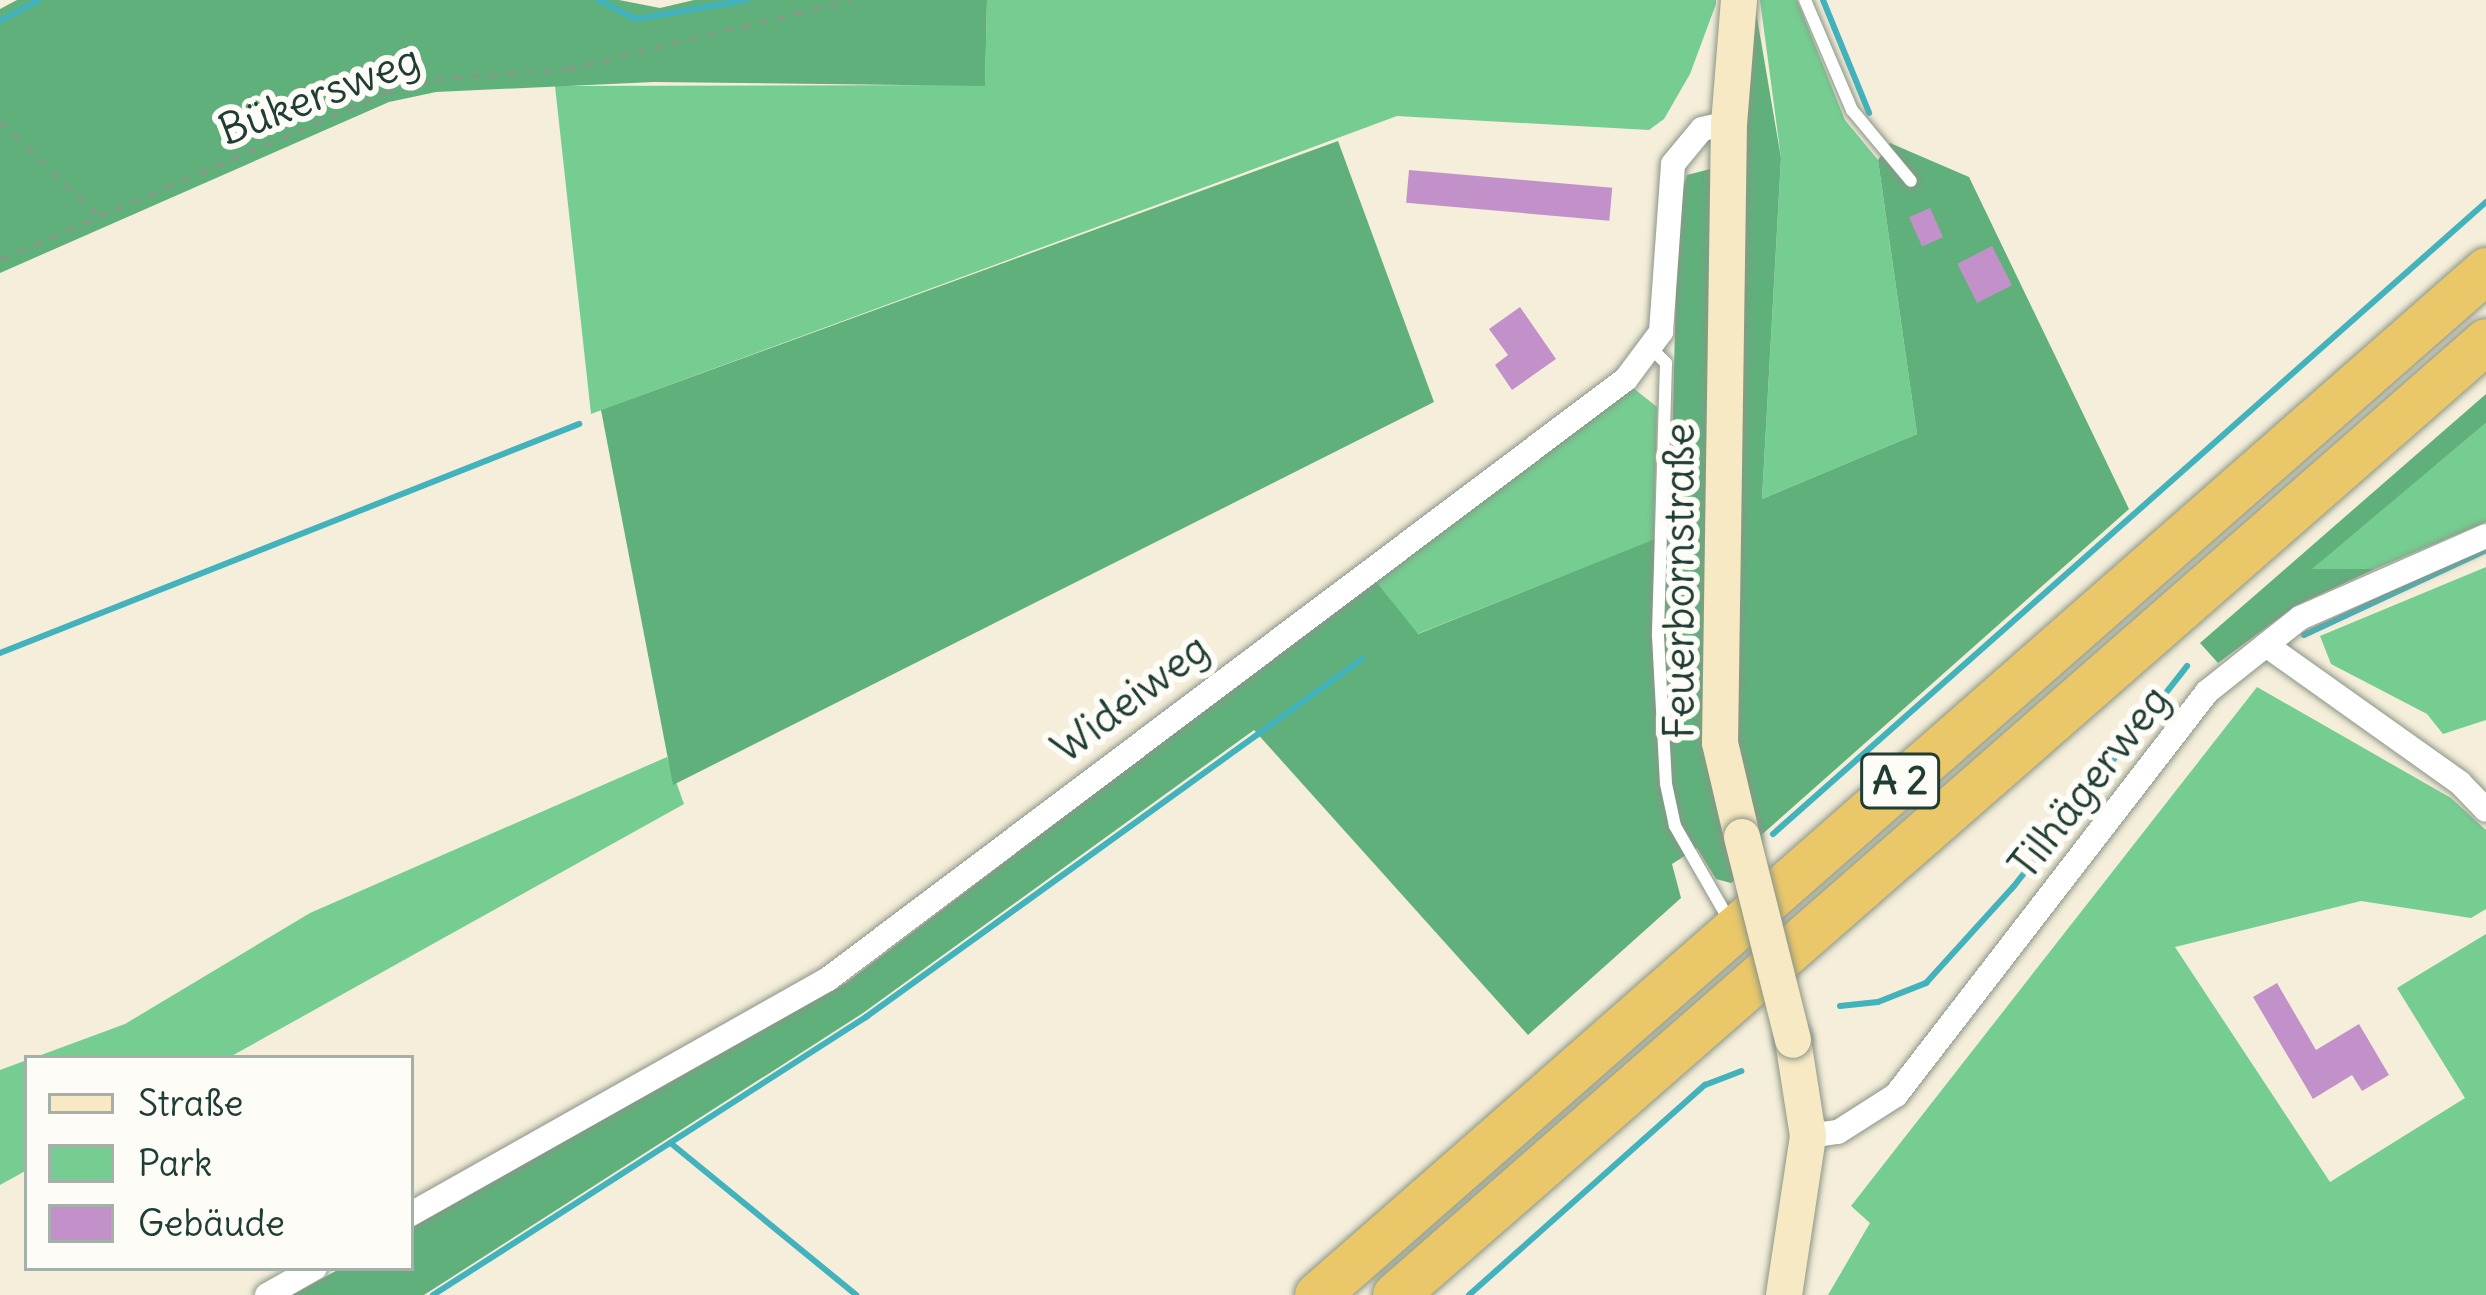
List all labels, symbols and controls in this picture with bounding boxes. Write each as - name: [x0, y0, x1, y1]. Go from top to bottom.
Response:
- street label: Bükersweg: [211, 33, 427, 155]
- street label: Feuerbornstraße: [1654, 423, 1704, 739]
- street label: Wideiweg: [1042, 623, 1218, 773]
- street label: Tilhägerweg: [1998, 675, 2180, 889]
- road number: A 2: [1858, 748, 1942, 814]
- legend: [24, 1055, 414, 1271]
- text: Straße: [138, 1081, 243, 1126]
- text: Park: [138, 1141, 212, 1186]
- text: Gebäude: [138, 1201, 285, 1246]

